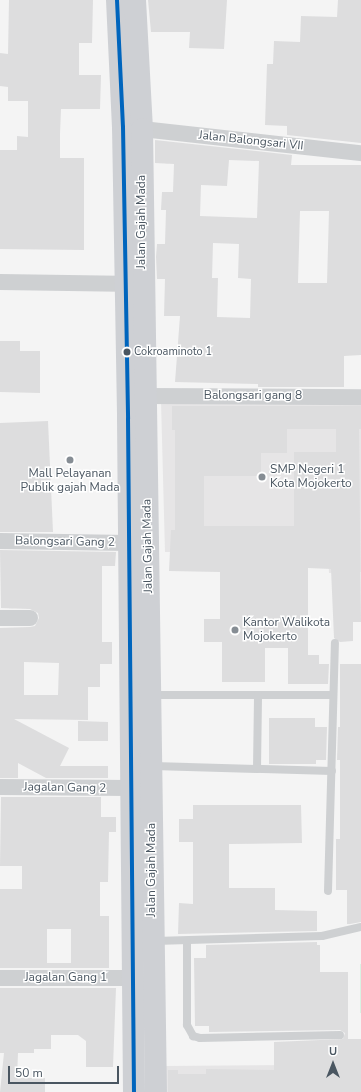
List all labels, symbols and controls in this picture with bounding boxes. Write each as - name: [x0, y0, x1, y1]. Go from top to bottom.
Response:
- street label: Jalan Balongsari VII: [198, 128, 304, 154]
- street label: Jalan Gajah Mada: [135, 175, 149, 269]
- place label: Cokroaminoto 1: [134, 345, 212, 359]
- marker: Cokroaminoto 1: [122, 347, 132, 357]
- street label: Balongsari gang 8: [204, 389, 302, 403]
- marker: Mall Pelayanan Publik gajah Mada: [65, 455, 75, 465]
- place label: SMP Negeri 1 Kota Mojokerto: [270, 463, 352, 491]
- place label: Mall Pelayanan Publik gajah Mada: [20, 467, 120, 495]
- marker: SMP Negeri 1 Kota Mojokerto: [257, 472, 267, 482]
- street label: Jalan Gajah Mada: [140, 499, 156, 593]
- street label: Balongsari Gang 2: [15, 534, 115, 550]
- place label: Kantor Walikota Mojokerto: [243, 616, 330, 644]
- marker: Kantor Walikota Mojokerto: [230, 625, 240, 635]
- street label: Jagalan Gang 2: [24, 780, 106, 796]
- street label: Jalan Gajah Mada: [145, 823, 159, 917]
- street label: Jagalan Gang 1: [25, 971, 107, 985]
- north arrow: [313, 1044, 353, 1084]
- text: U: [329, 1044, 337, 1059]
- scale bar: [10, 1058, 121, 1084]
- text: 50 m: [15, 1065, 43, 1081]

